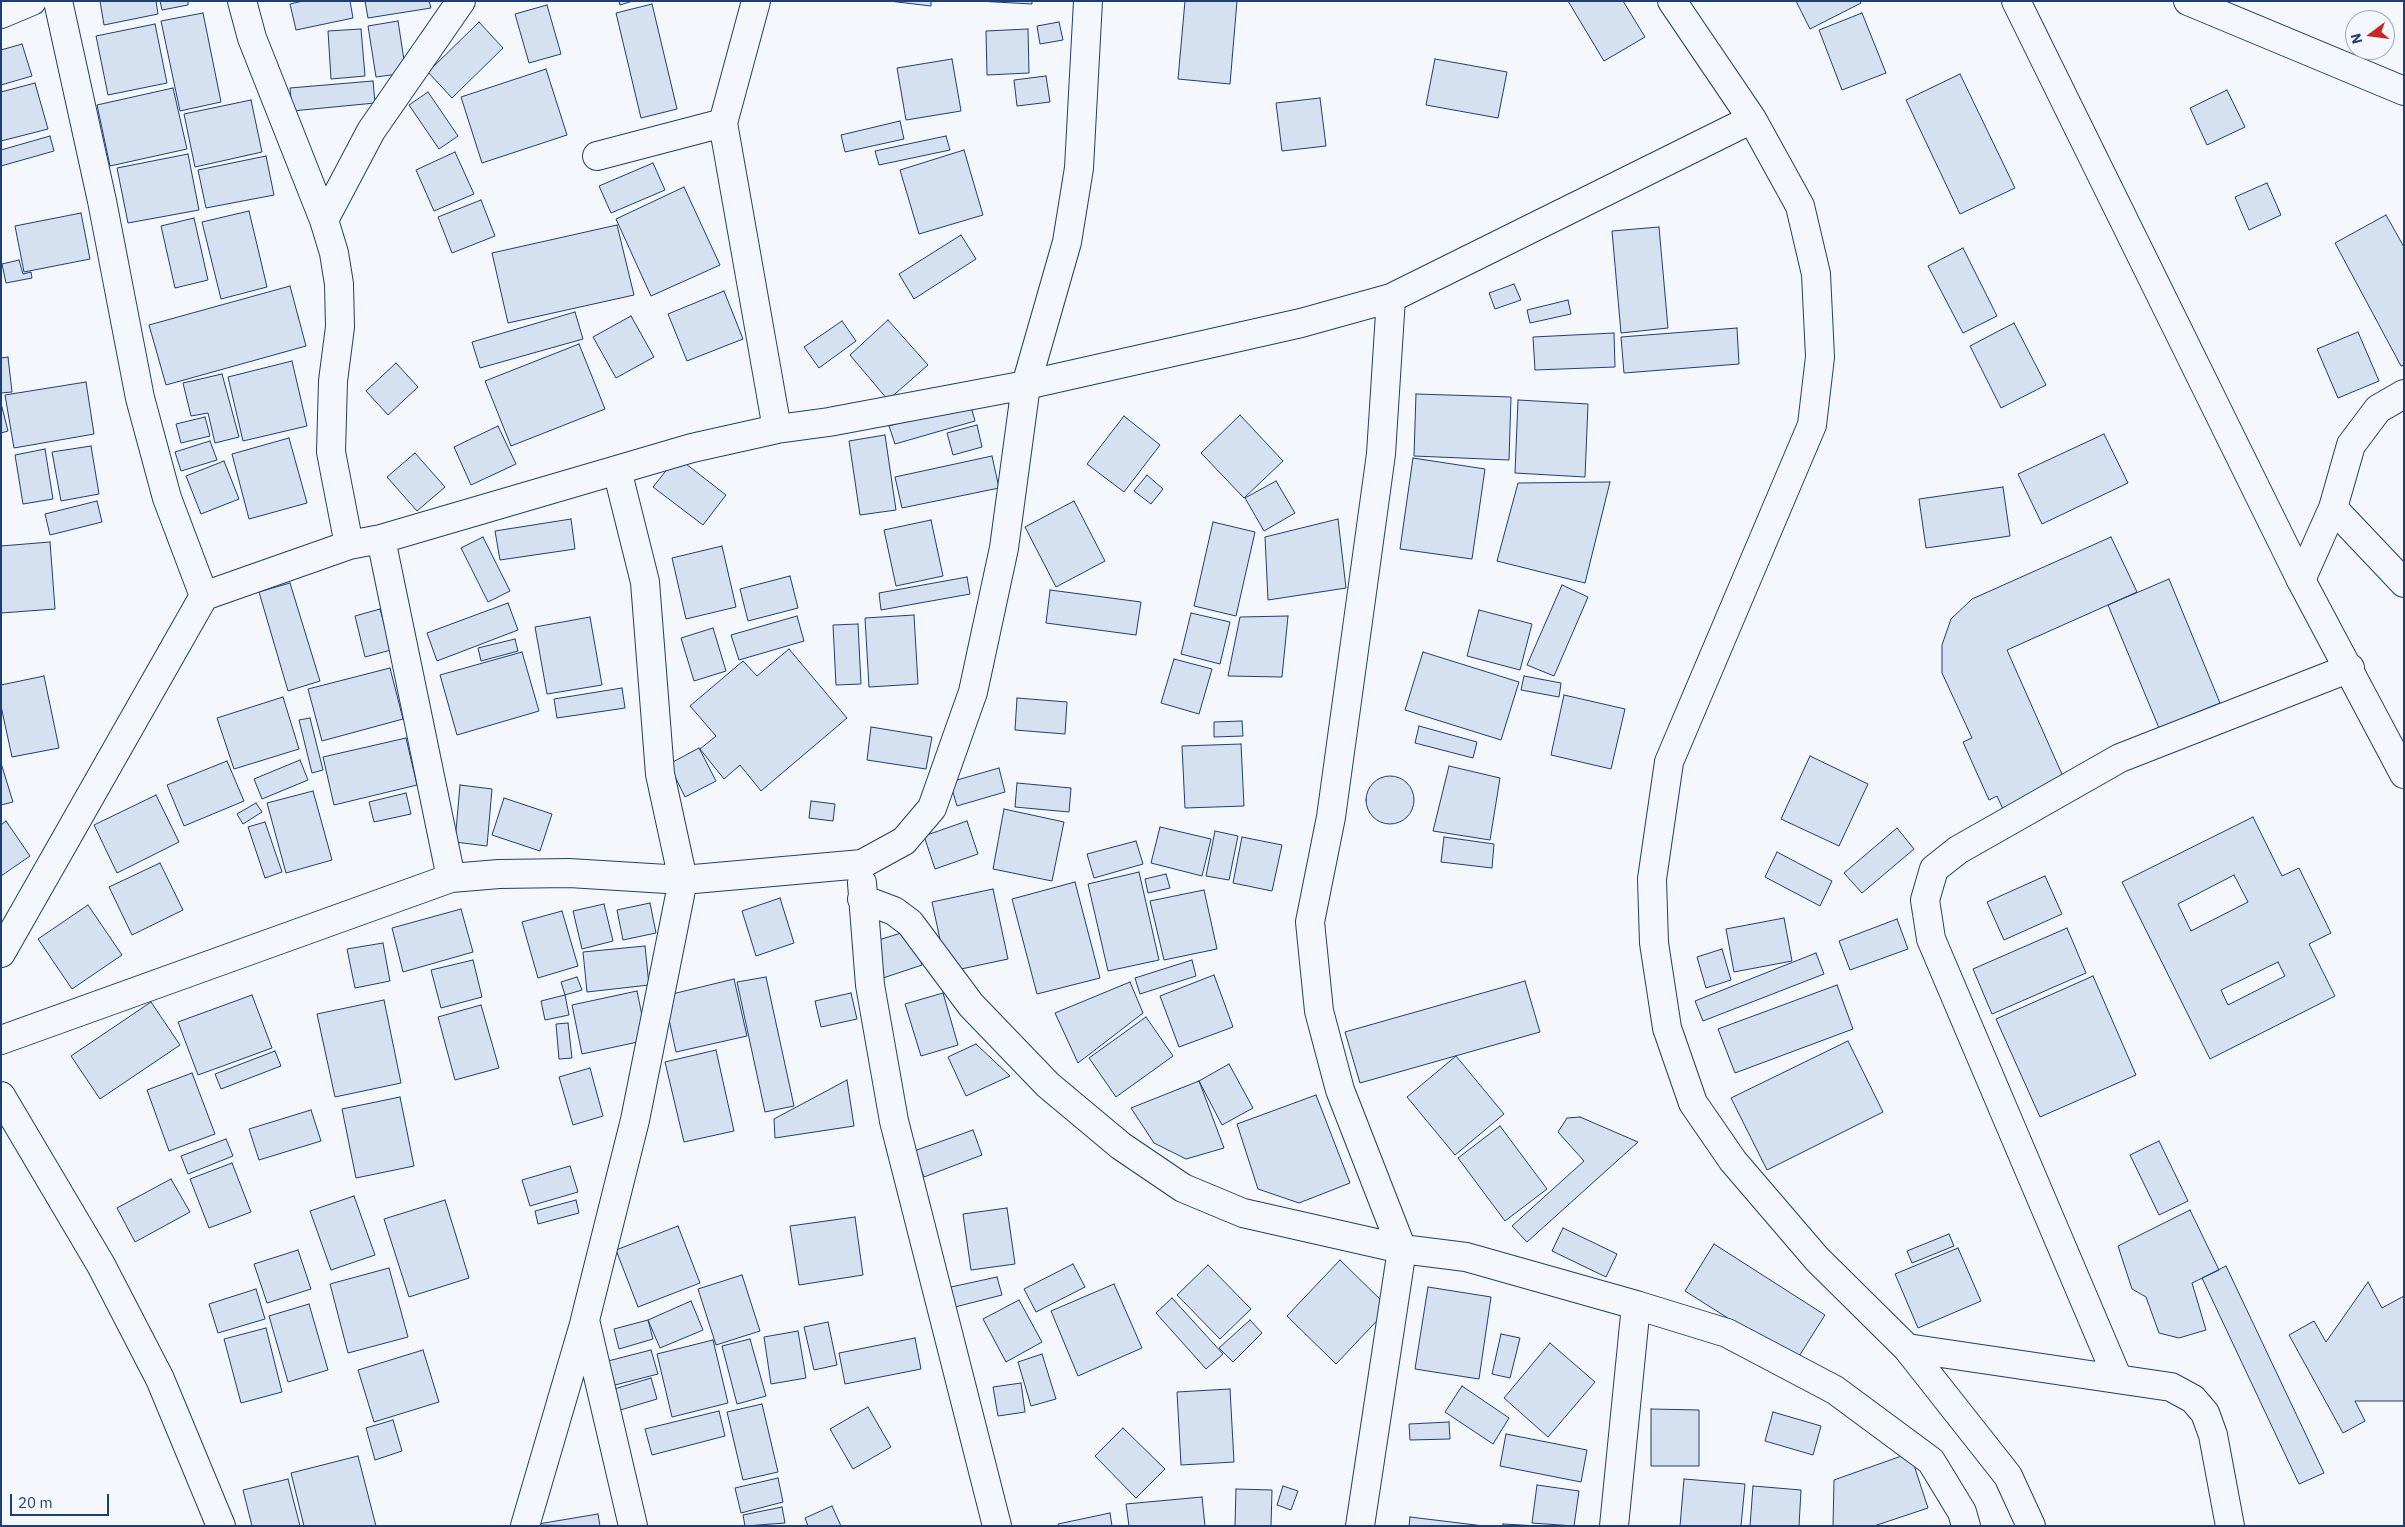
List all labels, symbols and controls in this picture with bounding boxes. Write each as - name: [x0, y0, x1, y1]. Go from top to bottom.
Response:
- north arrow: [2345, 10, 2395, 60]
- text: N: [2346, 31, 2366, 46]
- scale bar: [12, 1484, 111, 1516]
- text: 20 m: [18, 1493, 53, 1512]

